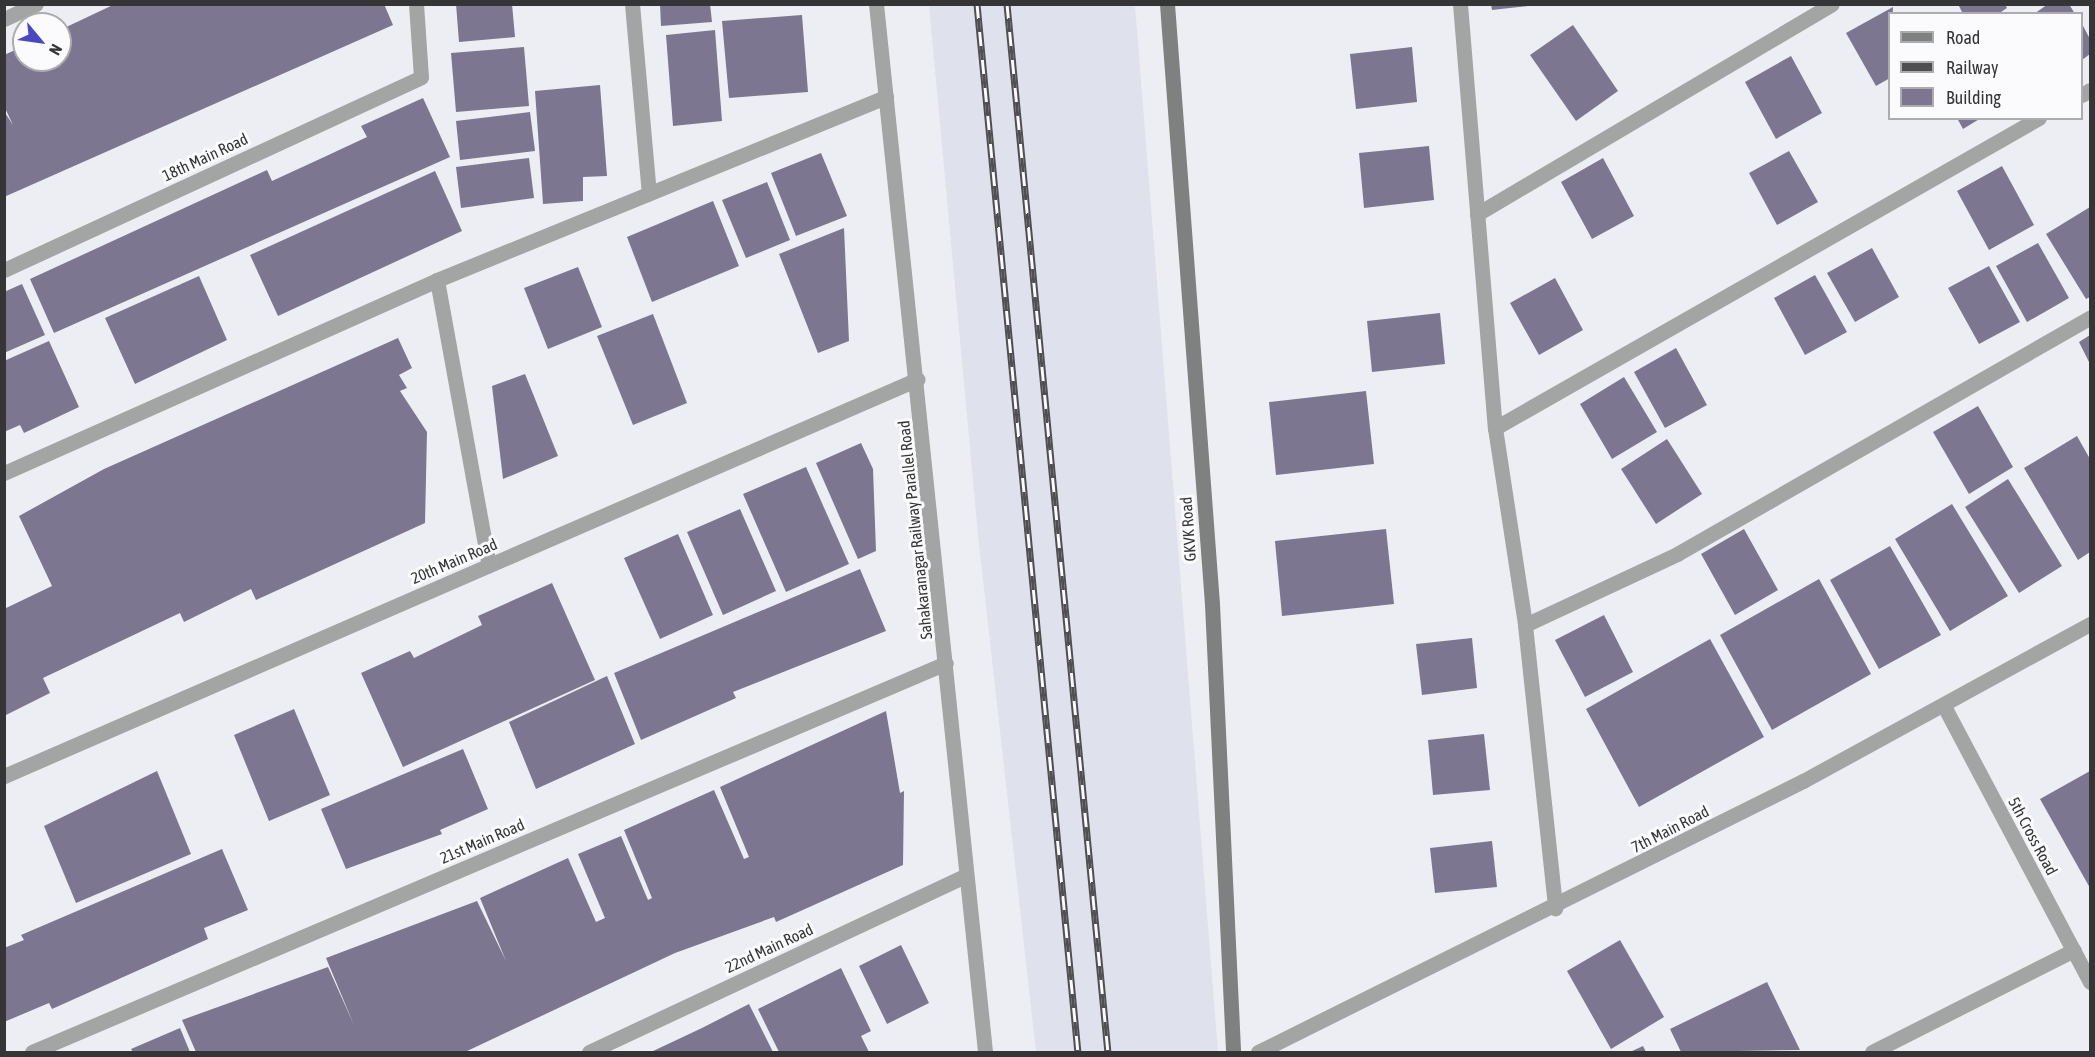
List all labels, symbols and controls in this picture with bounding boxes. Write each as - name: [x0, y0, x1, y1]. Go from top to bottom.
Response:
- north arrow: [12, 12, 72, 72]
- legend: [1888, 12, 2083, 120]
- text: Road: [1946, 27, 1980, 48]
- text: N: [46, 41, 66, 58]
- text: Railway: [1946, 57, 1998, 78]
- text: Building: [1946, 87, 2001, 108]
- street label: 18th Main Road: [159, 129, 251, 185]
- street label: Sahakaranagar Railway Parallel Road: [894, 420, 936, 640]
- street label: GKVK Road: [1176, 496, 1200, 562]
- street label: 20th Main Road: [408, 534, 500, 588]
- street label: 5th Cross Road: [2004, 794, 2062, 878]
- street label: 7th Main Road: [1628, 801, 1712, 857]
- street label: 21st Main Road: [437, 815, 527, 867]
- street label: 22nd Main Road: [722, 919, 816, 977]

